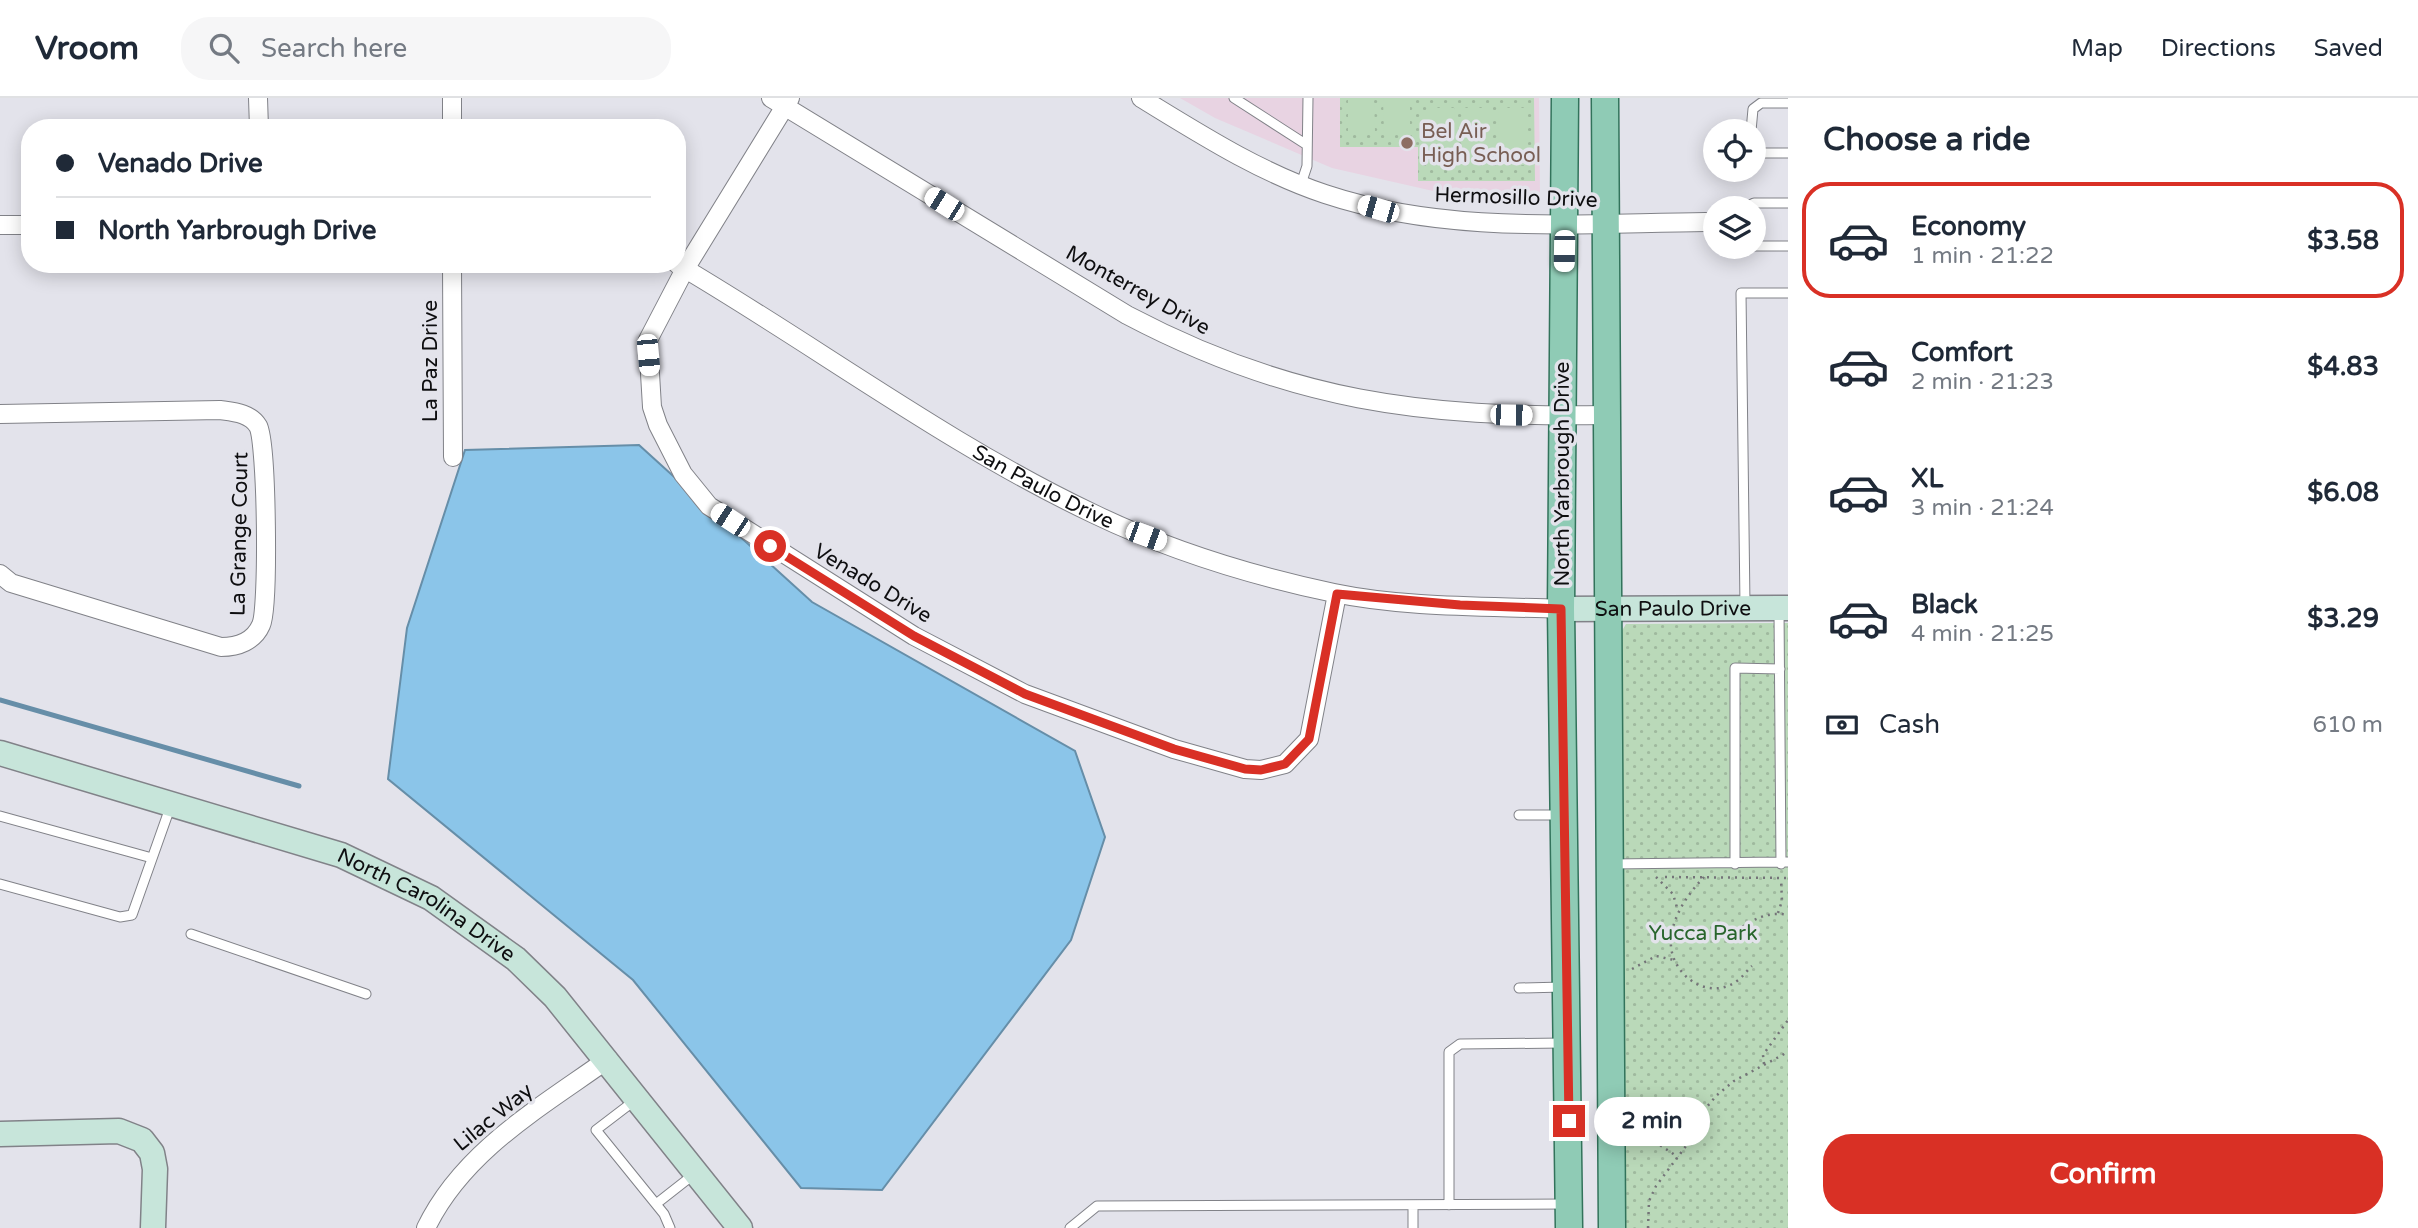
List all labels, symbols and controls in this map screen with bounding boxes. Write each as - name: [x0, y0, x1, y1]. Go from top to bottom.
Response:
- search box: [181, 17, 671, 80]
- text: Vroom: [35, 29, 139, 68]
- icon: search: [205, 29, 243, 67]
- text: Search here: [261, 33, 407, 64]
- text: Map: [2071, 34, 2123, 63]
- text: Directions: [2161, 34, 2276, 63]
- text: Saved: [2314, 34, 2383, 63]
- place label: Bel Air High School: [1421, 119, 1541, 168]
- map controls: [1703, 119, 1766, 259]
- button: locate: [1703, 119, 1766, 182]
- text: Choose a ride: [1823, 121, 2030, 159]
- marker: Bel Air High School: [1399, 135, 1415, 151]
- text: Venado Drive: [98, 148, 263, 179]
- street label: Hermosillo Drive: [1434, 182, 1598, 213]
- car: [921, 184, 968, 224]
- car: [1355, 193, 1402, 225]
- button: layers: [1703, 196, 1766, 259]
- icon: car: [1827, 209, 1890, 272]
- text: Economy: [1911, 211, 2026, 242]
- text: North Yarbrough Drive: [98, 215, 377, 246]
- text: $3.58: [2307, 225, 2379, 256]
- car: [1554, 230, 1575, 272]
- street label: Monterrey Drive: [1061, 240, 1214, 340]
- text: 1 min · 21:22: [1911, 242, 2054, 270]
- street label: La Paz Drive: [418, 300, 443, 422]
- car: [636, 333, 661, 377]
- icon: car: [1827, 335, 1890, 398]
- text: Comfort: [1911, 337, 2013, 368]
- text: $4.83: [2307, 351, 2379, 382]
- street label: North Yarbrough Drive: [1550, 361, 1575, 586]
- text: 2 min · 21:23: [1911, 368, 2054, 396]
- car: [1490, 404, 1533, 426]
- street label: San Paulo Drive: [968, 440, 1118, 535]
- street label: La Grange Court: [226, 452, 253, 616]
- icon: car: [1827, 461, 1890, 524]
- text: XL: [1911, 463, 1943, 494]
- text: $6.08: [2307, 477, 2379, 508]
- text: 3 min · 21:24: [1911, 494, 2054, 522]
- car: [707, 500, 754, 540]
- car: [1123, 519, 1170, 553]
- route start: [754, 530, 786, 562]
- street label: Venado Drive: [809, 538, 936, 628]
- icon: car: [1827, 587, 1890, 650]
- text: Black: [1911, 589, 1978, 620]
- street label: San Paulo Drive: [1595, 596, 1751, 622]
- text: $3.29: [2307, 603, 2379, 634]
- text: 4 min · 21:25: [1911, 620, 2054, 648]
- icon: cash: [1823, 706, 1861, 744]
- text: Cash: [1879, 709, 1940, 740]
- text: 610 m: [2313, 711, 2383, 739]
- street label: North Carolina Drive: [333, 843, 520, 967]
- park label: Yucca Park: [1648, 921, 1758, 946]
- street label: Lilac Way: [449, 1078, 538, 1157]
- callout: 2 min: [1594, 1096, 1709, 1146]
- route end: [1553, 1105, 1585, 1137]
- text: 2 min: [1621, 1107, 1683, 1135]
- button: Confirm: [1823, 1134, 2383, 1214]

